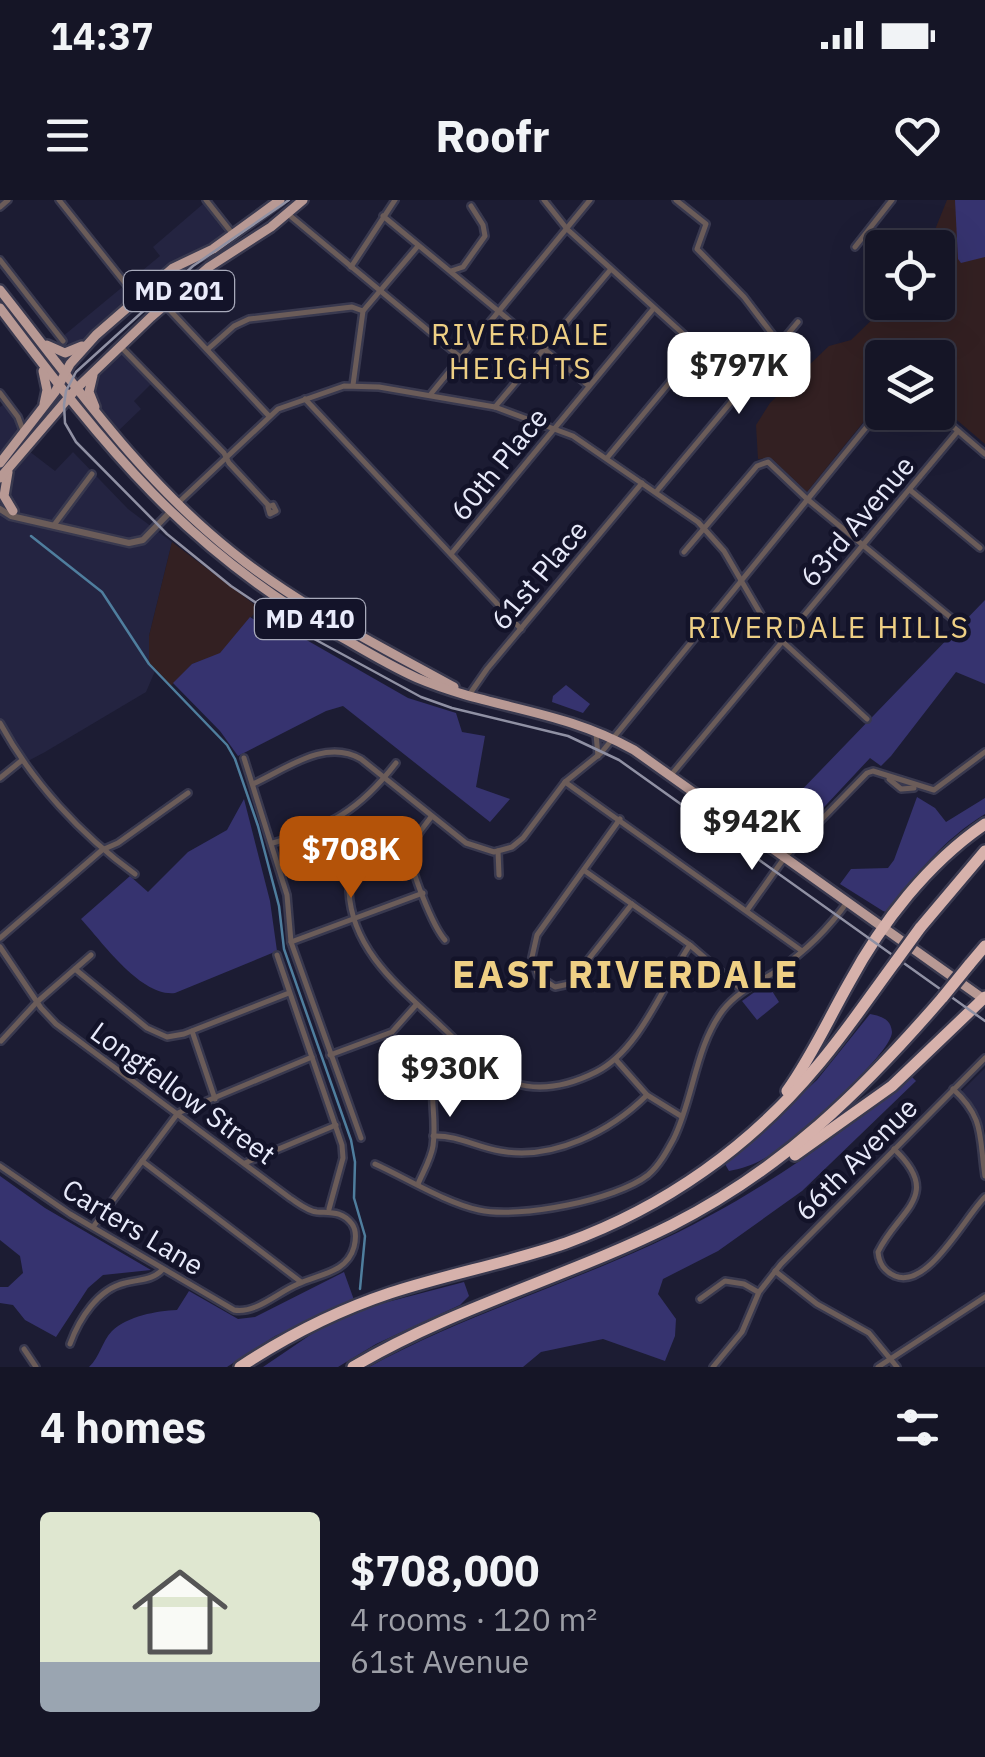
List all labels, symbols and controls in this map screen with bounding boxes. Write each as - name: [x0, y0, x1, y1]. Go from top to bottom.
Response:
- text: 14:37: [50, 11, 154, 60]
- text: Roofr: [435, 106, 550, 164]
- icon: menu: [40, 108, 95, 163]
- icon: heart: [890, 108, 945, 163]
- map controls: [865, 230, 955, 430]
- button: locate: [865, 230, 955, 320]
- road number: MD 201: [124, 271, 234, 311]
- district label: RIVERDALE HEIGHTS: [431, 314, 611, 387]
- pin: $797K: [669, 332, 809, 417]
- button: layers: [865, 340, 955, 430]
- text: $797K: [689, 343, 789, 385]
- street label: 60th Place: [442, 400, 555, 528]
- street label: 63rd Avenue: [791, 447, 922, 594]
- street label: 61st Place: [482, 512, 595, 637]
- road number: MD 410: [255, 599, 365, 639]
- district label: RIVERDALE HILLS: [688, 607, 970, 646]
- pin: $942K: [682, 788, 822, 873]
- text: $942K: [702, 799, 802, 841]
- pin: $708K: [281, 816, 421, 901]
- text: $708K: [301, 827, 401, 869]
- district label: EAST RIVERDALE: [452, 949, 800, 998]
- street label: Longfellow Street: [83, 1013, 283, 1172]
- pin: $930K: [380, 1035, 520, 1120]
- text: $930K: [400, 1046, 500, 1088]
- street label: 66th Avenue: [786, 1089, 925, 1228]
- street label: Carters Lane: [56, 1170, 211, 1283]
- text: 4 homes: [40, 1400, 206, 1455]
- icon: filters: [890, 1400, 945, 1455]
- text: $708,000: [350, 1543, 539, 1598]
- icon: home: [120, 1552, 240, 1672]
- text: 4 rooms · 120 m²: [350, 1598, 597, 1640]
- text: 61st Avenue: [350, 1640, 529, 1682]

